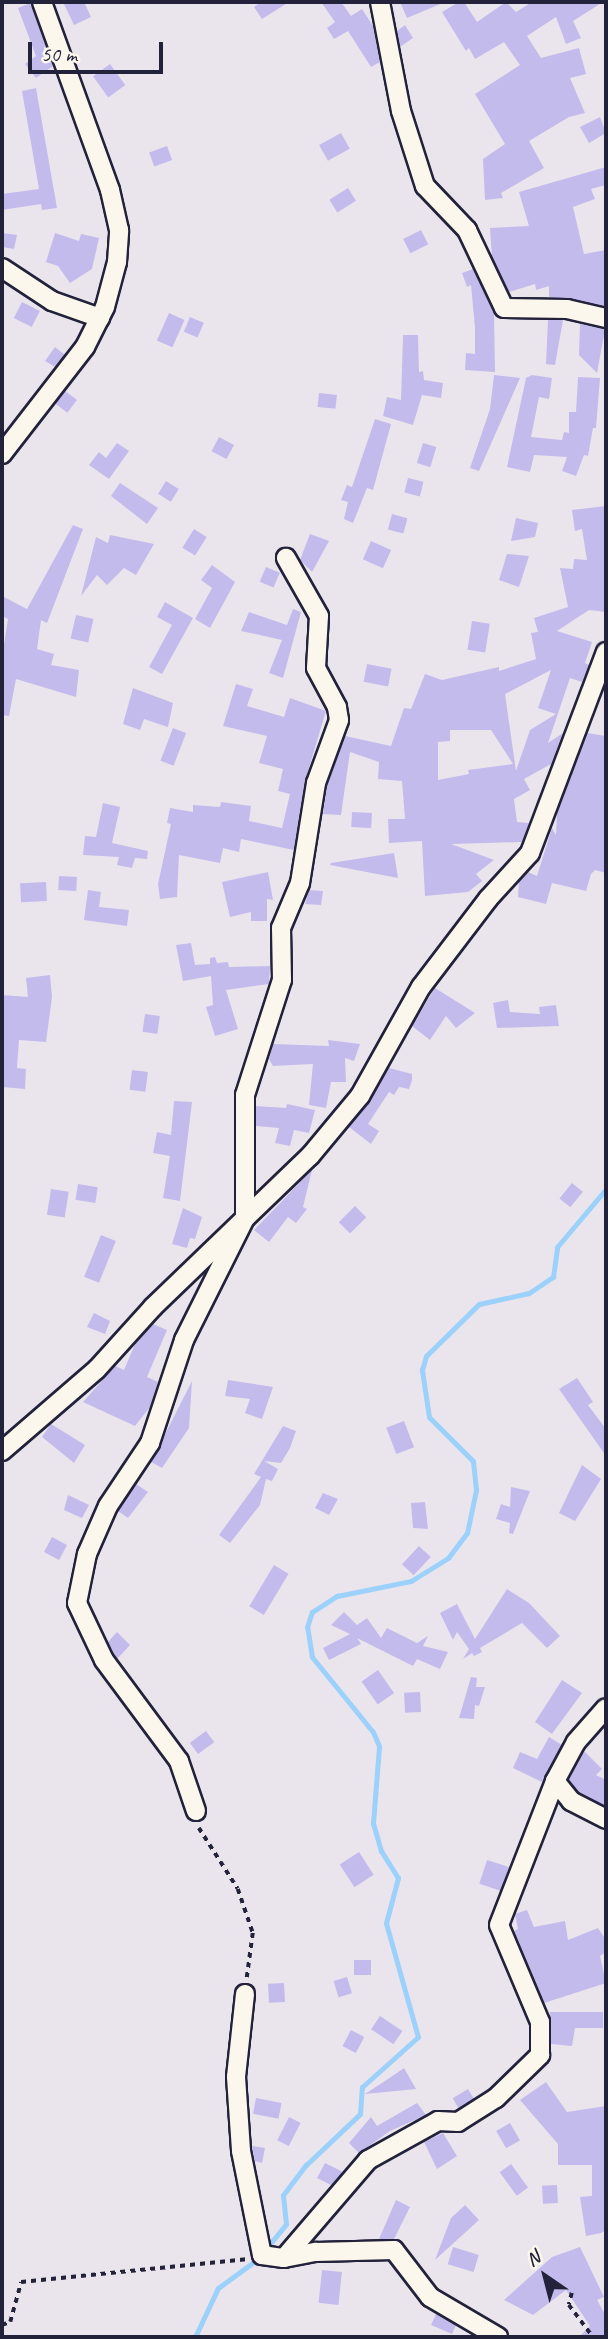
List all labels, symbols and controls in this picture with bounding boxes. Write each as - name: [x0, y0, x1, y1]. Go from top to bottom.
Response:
- scale bar: [32, 28, 166, 72]
- text: 50 m: [41, 41, 77, 67]
- north arrow: [510, 2241, 580, 2311]
- text: N: [521, 2246, 545, 2272]

